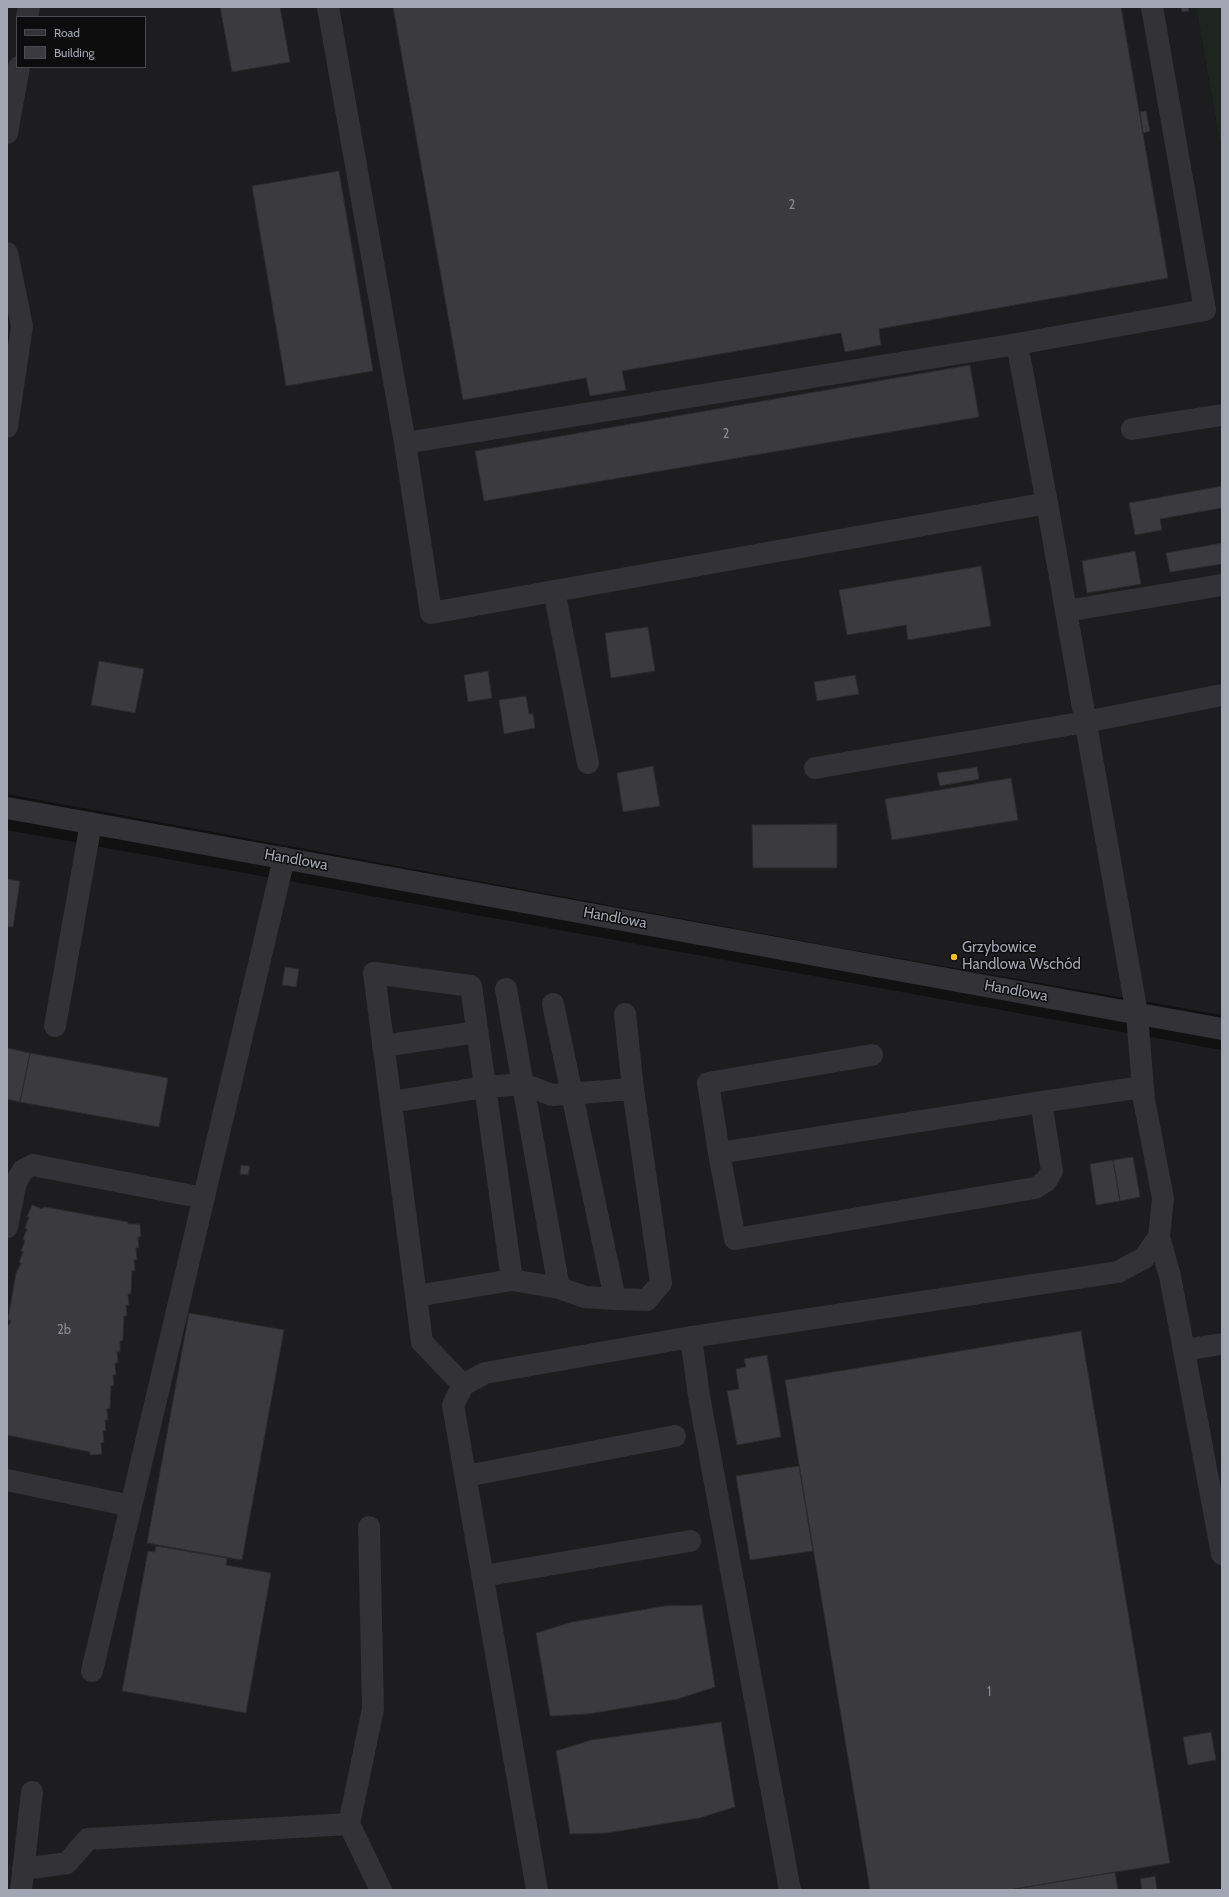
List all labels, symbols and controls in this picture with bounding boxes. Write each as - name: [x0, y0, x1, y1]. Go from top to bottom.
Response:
- legend: [16, 16, 146, 68]
- text: Road: [54, 25, 80, 40]
- text: Building: [54, 45, 95, 60]
- house number: 2: [789, 197, 795, 213]
- house number: 2: [723, 426, 729, 442]
- street label: Handlowa: [263, 846, 329, 874]
- street label: Handlowa: [582, 904, 648, 932]
- place label: Grzybowice Handlowa Wschód: [962, 939, 1081, 974]
- marker: Grzybowice Handlowa Wschód: [949, 952, 959, 962]
- street label: Handlowa: [983, 977, 1049, 1005]
- house number: 2b: [57, 1322, 71, 1338]
- house number: 1: [987, 1684, 991, 1700]

